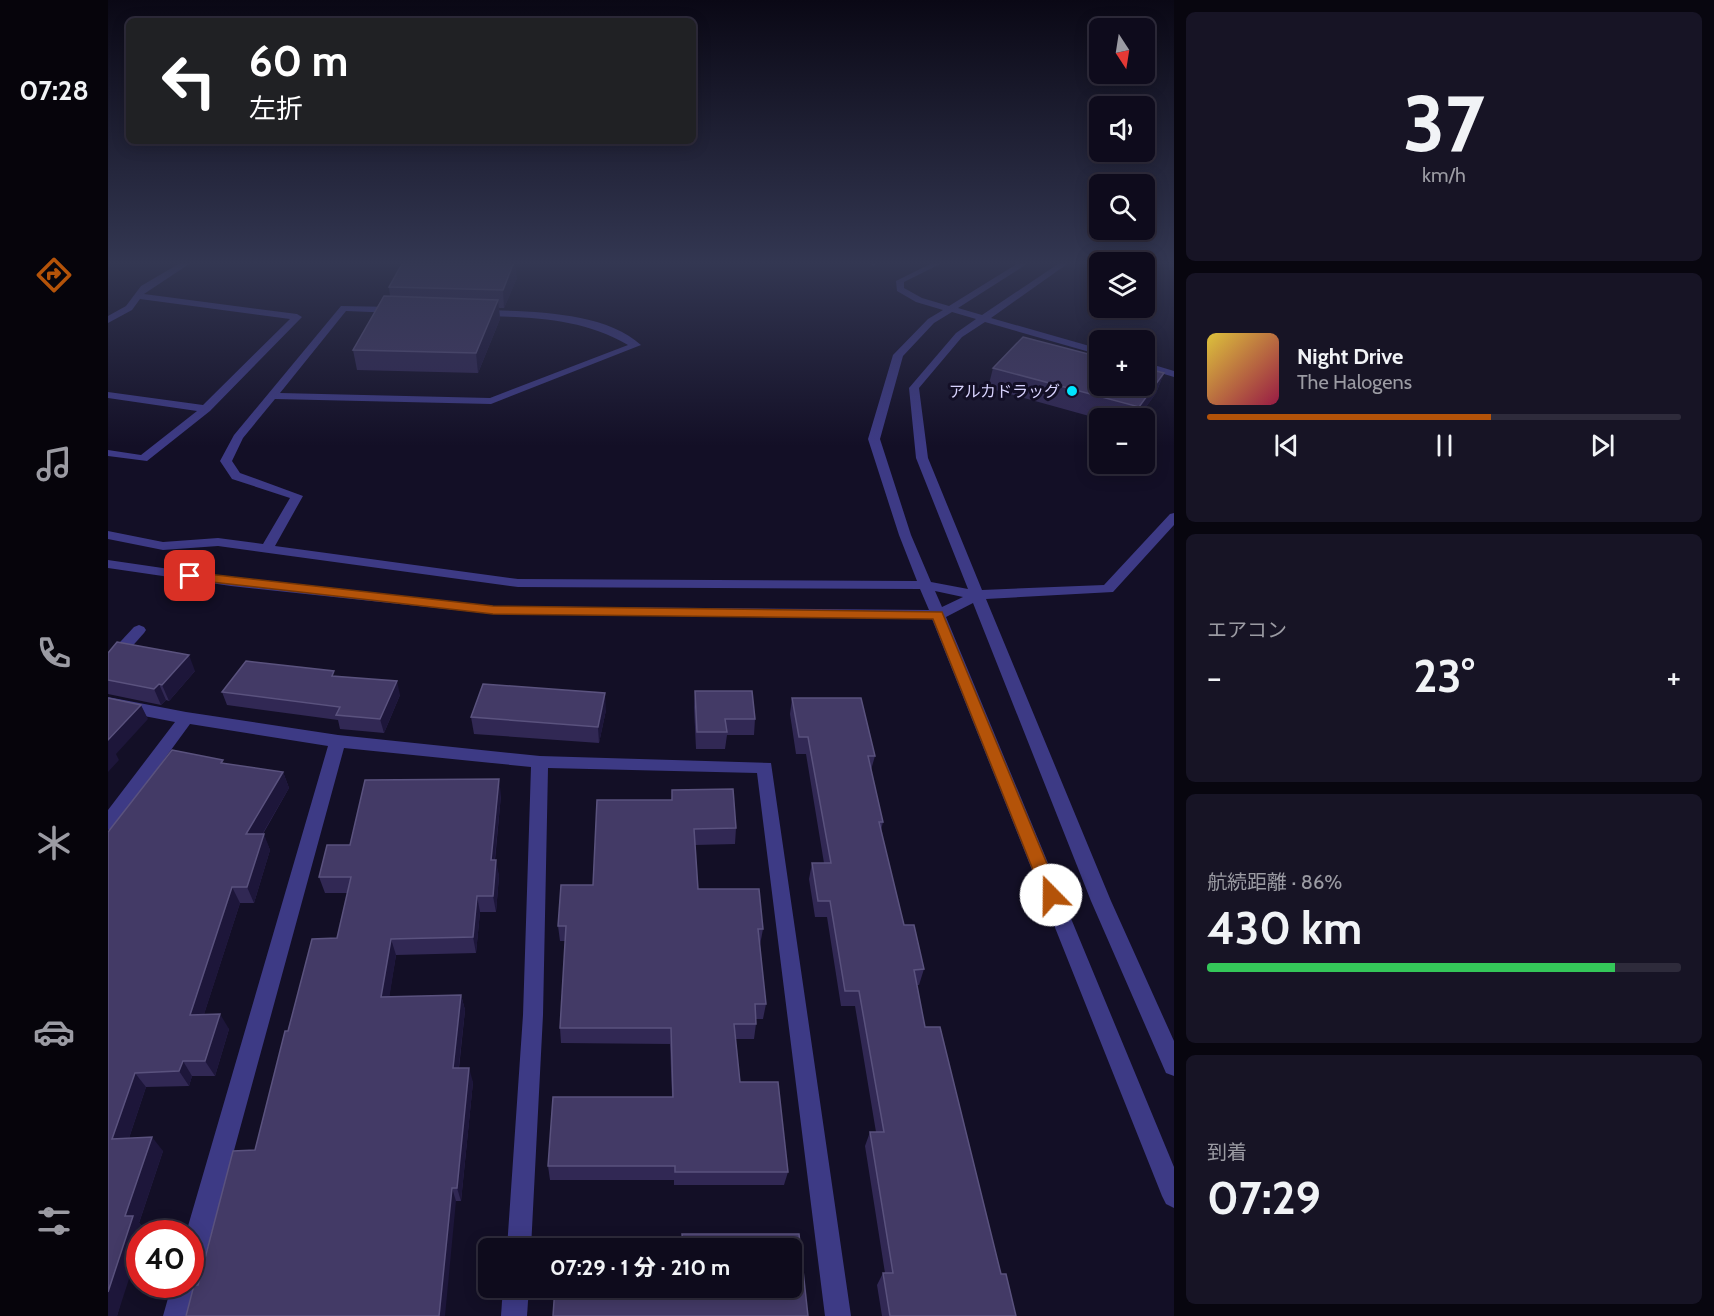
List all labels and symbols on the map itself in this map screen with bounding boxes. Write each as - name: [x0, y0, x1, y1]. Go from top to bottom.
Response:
- north arrow: [1089, 18, 1155, 84]
- place label: アルカドラッグ: [949, 382, 1060, 401]
- marker: アルカドラッグ: [1065, 384, 1079, 398]
- pin: [164, 550, 215, 601]
- position arrow: [1019, 863, 1083, 927]
- speed limit sign: 40: [126, 1220, 204, 1298]

